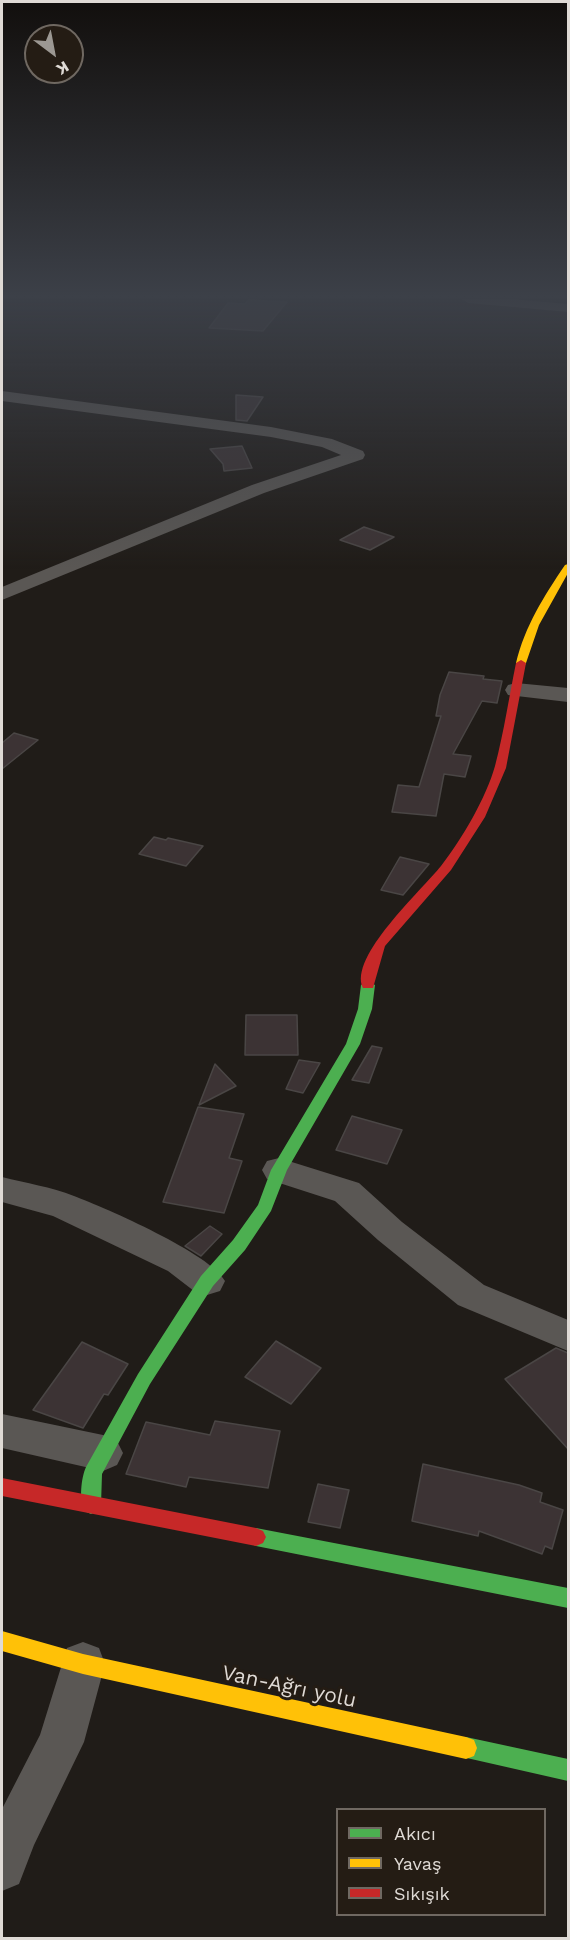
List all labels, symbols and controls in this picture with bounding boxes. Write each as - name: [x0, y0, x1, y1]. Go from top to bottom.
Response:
- north arrow: [24, 24, 84, 84]
- text: K: [53, 57, 72, 79]
- street label: Van-Ağrı yolu: [220, 1660, 358, 1714]
- legend: [336, 1808, 546, 1916]
- text: Akıcı: [394, 1823, 436, 1844]
- text: Yavaş: [394, 1853, 441, 1874]
- text: Sıkışık: [394, 1883, 450, 1904]

